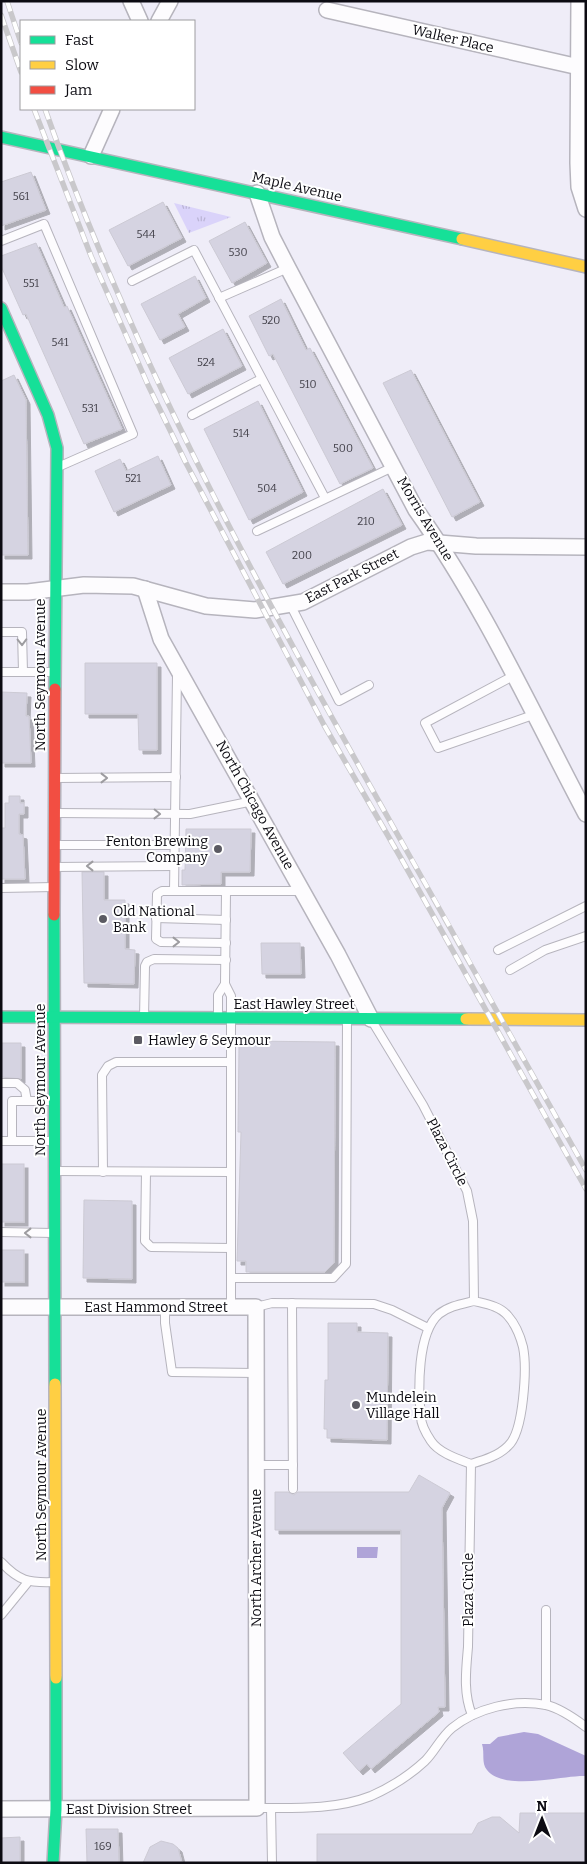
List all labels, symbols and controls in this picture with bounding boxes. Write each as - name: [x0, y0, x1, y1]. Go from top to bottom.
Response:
- legend: [20, 20, 195, 110]
- street label: Walker Place: [411, 21, 495, 57]
- text: Fast: [65, 31, 94, 49]
- text: Slow: [65, 56, 100, 74]
- text: Jam: [64, 81, 93, 99]
- street label: Maple Avenue: [250, 168, 344, 206]
- house number: 561: [13, 190, 30, 203]
- house number: 544: [137, 228, 156, 241]
- house number: 530: [229, 246, 247, 259]
- house number: 551: [23, 277, 40, 290]
- house number: 520: [262, 314, 280, 327]
- house number: 541: [52, 336, 69, 349]
- house number: 524: [197, 356, 216, 369]
- house number: 510: [299, 378, 317, 391]
- house number: 531: [82, 402, 99, 415]
- house number: 514: [233, 427, 250, 440]
- house number: 500: [333, 442, 353, 455]
- house number: 521: [125, 472, 142, 485]
- street label: Morris Avenue: [393, 474, 457, 564]
- house number: 504: [257, 482, 277, 495]
- house number: 210: [357, 515, 375, 528]
- street label: East Park Street: [302, 545, 402, 607]
- house number: 200: [292, 549, 312, 562]
- street label: North Seymour Avenue: [32, 599, 49, 751]
- one-way arrow: [17, 638, 28, 646]
- street label: North Chicago Avenue: [212, 737, 298, 873]
- one-way arrow: [101, 773, 109, 783]
- one-way arrow: [154, 809, 161, 819]
- place label: Fenton Brewing Company: [106, 833, 209, 866]
- marker: Fenton Brewing Company: [212, 843, 224, 855]
- one-way arrow: [86, 861, 94, 871]
- place label: Old National Bank: [113, 903, 195, 936]
- marker: Old National Bank: [97, 913, 109, 925]
- one-way arrow: [172, 937, 180, 948]
- street label: East Hawley Street: [233, 996, 355, 1013]
- street label: North Seymour Avenue: [32, 1004, 49, 1156]
- place label: Hawley & Seymour: [148, 1032, 271, 1049]
- marker: Hawley & Seymour: [132, 1034, 144, 1046]
- street label: Plaza Circle: [423, 1115, 471, 1189]
- one-way arrow: [24, 1228, 32, 1238]
- street label: East Hammond Street: [84, 1299, 228, 1316]
- place label: Mundelein Village Hall: [366, 1389, 440, 1422]
- marker: Mundelein Village Hall: [350, 1399, 362, 1411]
- street label: North Seymour Avenue: [33, 1409, 50, 1561]
- street label: North Archer Avenue: [248, 1489, 265, 1627]
- street label: Plaza Circle: [460, 1553, 477, 1627]
- north arrow: [517, 1794, 567, 1844]
- text: N: [537, 1798, 548, 1815]
- street label: East Division Street: [66, 1801, 192, 1818]
- house number: 169: [94, 1840, 112, 1853]

